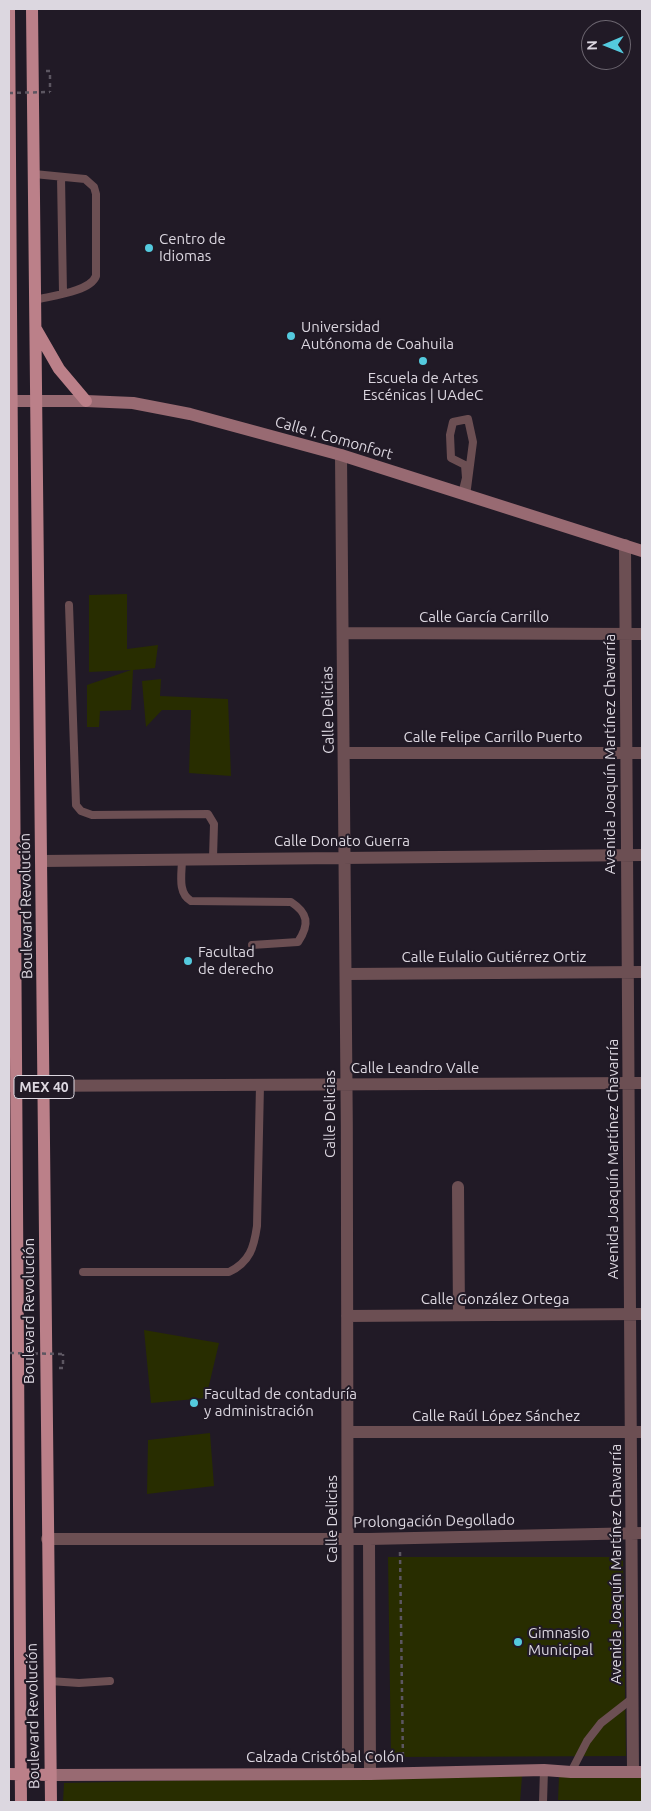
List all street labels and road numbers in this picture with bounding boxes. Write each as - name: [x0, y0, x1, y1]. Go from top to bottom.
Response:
- street label: Calle I. Comonfort: [273, 413, 395, 463]
- street label: Calle García Carrillo: [419, 608, 549, 626]
- street label: Avenida Joaquín Martínez Chavarría: [601, 634, 619, 874]
- street label: Calle Delicias: [318, 666, 338, 754]
- street label: Calle Felipe Carrillo Puerto: [404, 728, 582, 746]
- street label: Calle Donato Guerra: [274, 832, 410, 850]
- street label: Boulevard Revolución: [16, 833, 36, 979]
- street label: Calle Eulalio Gutiérrez Ortiz: [402, 948, 586, 966]
- street label: Avenida Joaquín Martínez Chavarría: [604, 1039, 622, 1279]
- street label: Calle Leandro Valle: [351, 1059, 479, 1077]
- street label: Calle Delicias: [321, 1070, 339, 1158]
- road number: MEX 40: [14, 1076, 74, 1098]
- street label: Boulevard Revolución: [20, 1238, 38, 1384]
- street label: Calle González Ortega: [421, 1290, 569, 1308]
- street label: Calle Raúl López Sánchez: [412, 1407, 580, 1425]
- street label: Avenida Joaquín Martínez Chavarría: [607, 1444, 625, 1684]
- street label: Calle Delicias: [323, 1475, 341, 1563]
- street label: Prolongación Degollado: [353, 1511, 515, 1531]
- street label: Boulevard Revolución: [23, 1643, 43, 1789]
- street label: Calzada Cristóbal Colón: [246, 1748, 404, 1766]

